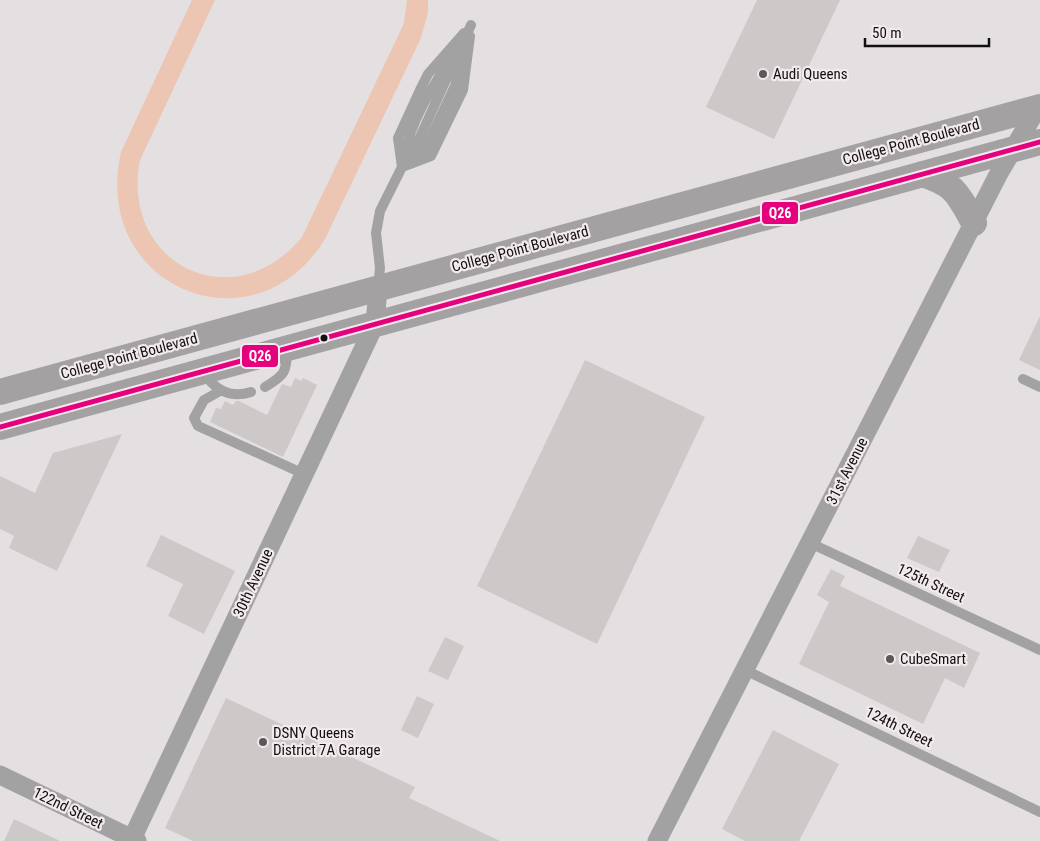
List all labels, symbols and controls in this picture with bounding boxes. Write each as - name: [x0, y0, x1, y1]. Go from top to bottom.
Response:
- scale bar: [865, 15, 989, 47]
- text: 50 m: [872, 24, 902, 42]
- place label: Audi Queens: [773, 65, 848, 83]
- marker: Audi Queens: [757, 68, 769, 80]
- street label: College Point Boulevard: [841, 115, 981, 169]
- line badge: Q26: [761, 201, 799, 225]
- text: Q26: [769, 205, 791, 221]
- street label: College Point Boulevard: [450, 222, 590, 276]
- street label: College Point Boulevard: [59, 329, 199, 383]
- unlabelled marker: [319, 333, 329, 343]
- line badge: Q26: [241, 344, 279, 368]
- text: Q26: [249, 348, 271, 364]
- street label: 31st Avenue: [822, 435, 872, 507]
- street label: 30th Avenue: [229, 546, 277, 620]
- street label: 125th Street: [894, 560, 968, 606]
- place label: CubeSmart: [900, 650, 966, 668]
- marker: CubeSmart: [884, 653, 896, 665]
- street label: 124th Street: [862, 703, 936, 751]
- place label: DSNY Queens District 7A Garage: [273, 724, 381, 759]
- marker: DSNY Queens District 7A Garage: [257, 736, 269, 748]
- street label: 122nd Street: [30, 783, 106, 833]

